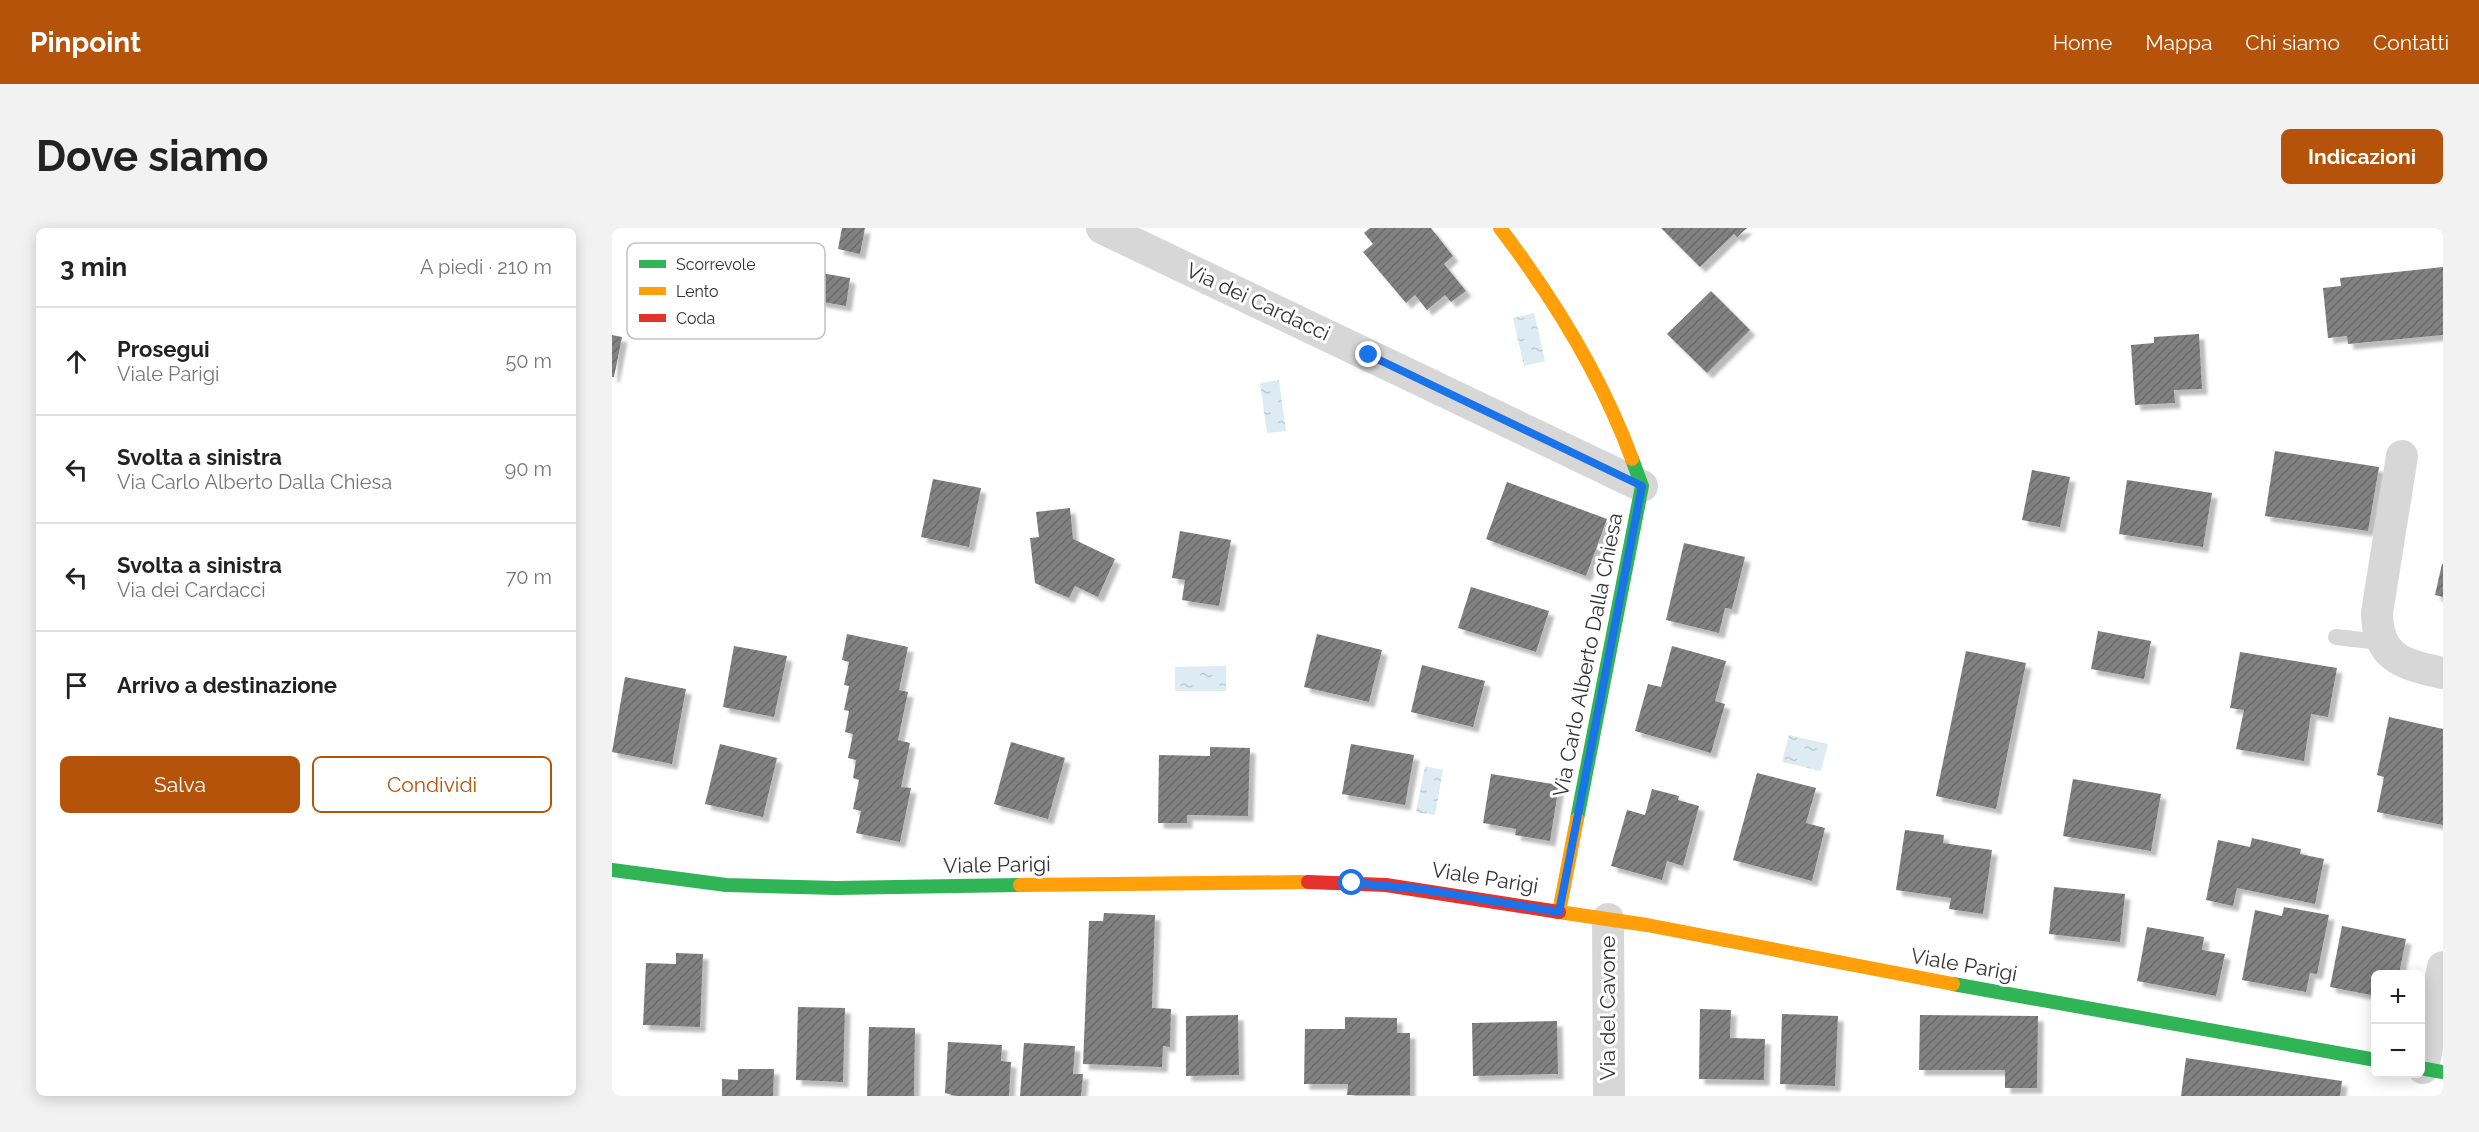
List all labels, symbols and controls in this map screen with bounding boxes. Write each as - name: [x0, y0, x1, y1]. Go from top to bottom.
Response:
- text: Pinpoint: [30, 26, 141, 59]
- text: Home: [2053, 30, 2112, 55]
- text: Mappa: [2145, 30, 2212, 55]
- text: Chi siamo: [2245, 30, 2340, 55]
- text: Contatti: [2373, 30, 2449, 55]
- button: Indicazioni: [2281, 129, 2443, 184]
- text: Dove siamo: [36, 132, 268, 181]
- legend: [627, 243, 825, 339]
- text: 3 min: [60, 252, 127, 282]
- text: A piedi · 210 m: [420, 255, 552, 279]
- text: Scorrevole: [676, 255, 756, 274]
- street label: Via dei Cardacci: [1182, 257, 1334, 346]
- text: Lento: [676, 282, 719, 301]
- text: Coda: [676, 309, 715, 328]
- text: Prosegui: [117, 336, 210, 362]
- route end: [1355, 341, 1381, 367]
- icon: ahead: [60, 345, 93, 378]
- text: 50 m: [505, 349, 552, 373]
- text: Viale Parigi: [117, 362, 219, 386]
- text: Svolta a sinistra: [117, 444, 282, 470]
- icon: left: [60, 453, 93, 486]
- text: 90 m: [505, 457, 552, 481]
- text: Via Carlo Alberto Dalla Chiesa: [117, 470, 392, 494]
- street label: Via Carlo Alberto Dalla Chiesa: [1548, 511, 1627, 799]
- text: Svolta a sinistra: [117, 552, 282, 578]
- icon: left: [60, 561, 93, 594]
- text: 70 m: [506, 565, 552, 589]
- text: Via dei Cardacci: [117, 578, 266, 602]
- icon: arrive: [60, 669, 93, 702]
- text: Arrivo a destinazione: [117, 672, 337, 698]
- button: Salva: [60, 756, 300, 813]
- button: Condividi: [312, 756, 552, 813]
- street label: Viale Parigi: [943, 851, 1051, 878]
- street label: Viale Parigi: [1430, 857, 1540, 898]
- route start: [1338, 869, 1364, 895]
- street label: Via del Cavone: [1595, 936, 1620, 1080]
- street label: Viale Parigi: [1909, 943, 2019, 986]
- map controls: [2371, 970, 2425, 1078]
- button: +: [2371, 970, 2425, 1024]
- button: −: [2371, 1024, 2425, 1078]

